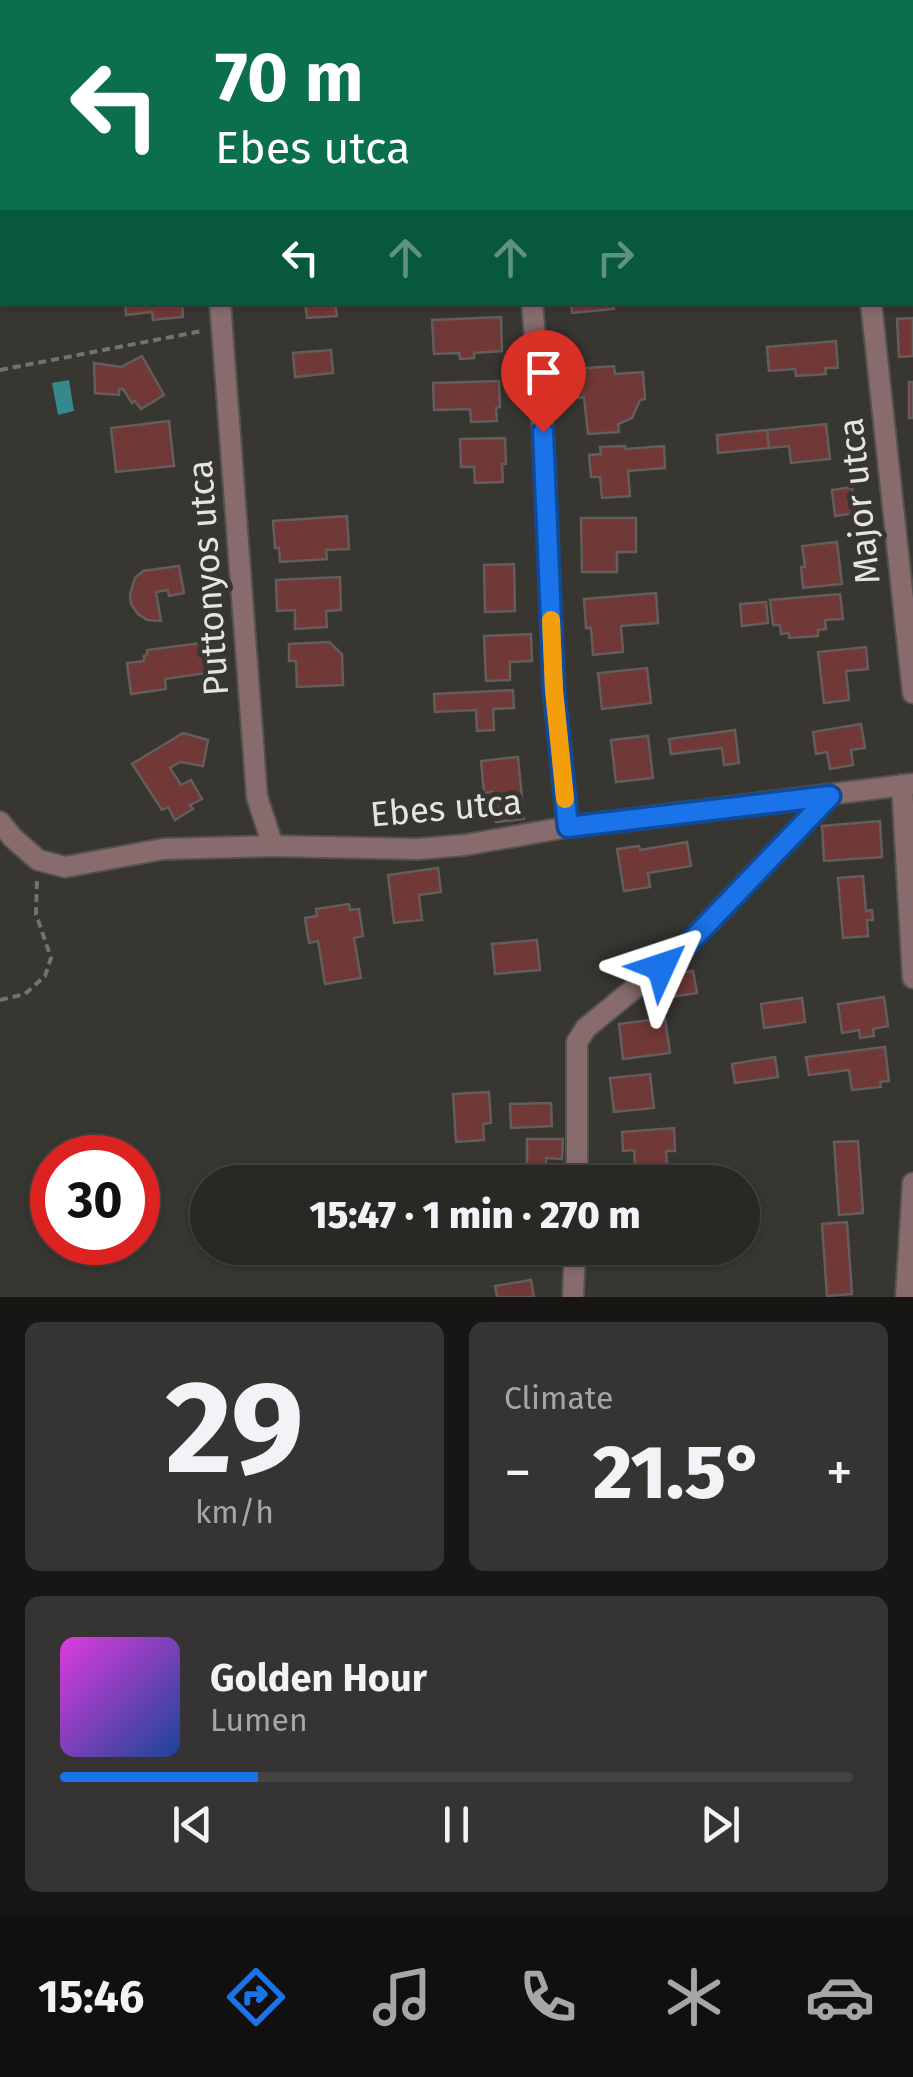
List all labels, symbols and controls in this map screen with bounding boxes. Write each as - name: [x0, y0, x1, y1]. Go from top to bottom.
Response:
- text: 70 m: [215, 36, 364, 120]
- icon: left: [50, 40, 180, 170]
- text: Ebes utca: [215, 121, 411, 175]
- icon: left: [273, 230, 328, 285]
- icon: ahead: [378, 230, 433, 285]
- icon: ahead: [483, 230, 538, 285]
- icon: right: [588, 230, 643, 285]
- pin: [501, 330, 586, 433]
- icon: arrive: [516, 345, 571, 400]
- street label: Major utca: [829, 416, 889, 586]
- street label: Puttonyos utca: [179, 459, 237, 697]
- street label: Ebes utca: [368, 780, 524, 836]
- position arrow: [609, 915, 713, 1019]
- speed limit sign: 30: [30, 1135, 160, 1265]
- text: 15:47 · 1 min · 270 m: [310, 1192, 640, 1238]
- text: 29: [165, 1350, 304, 1506]
- text: Climate: [504, 1379, 613, 1417]
- text: 21.5°: [593, 1428, 764, 1518]
- text: −: [504, 1440, 532, 1506]
- text: +: [826, 1440, 853, 1506]
- text: km/h: [195, 1493, 274, 1531]
- text: Golden Hour: [210, 1655, 427, 1701]
- text: Lumen: [210, 1701, 308, 1739]
- icon: previous: [165, 1797, 220, 1852]
- icon: pause: [429, 1797, 484, 1852]
- icon: next: [693, 1797, 748, 1852]
- icon: directions: [221, 1962, 291, 2032]
- icon: music: [367, 1962, 437, 2032]
- icon: phone: [513, 1962, 583, 2032]
- icon: climate: [659, 1962, 729, 2032]
- icon: car: [805, 1962, 875, 2032]
- text: 15:46: [38, 1970, 144, 2024]

